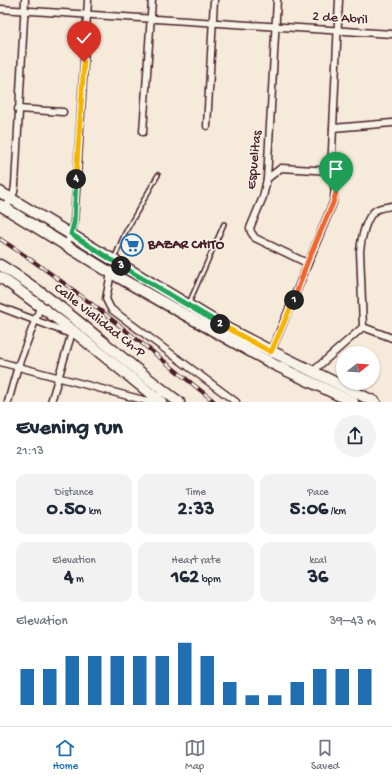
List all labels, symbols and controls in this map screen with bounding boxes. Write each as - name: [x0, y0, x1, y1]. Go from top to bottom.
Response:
- street label: 2 de Abril: [312, 9, 368, 29]
- pin: [67, 21, 101, 62]
- icon: check: [73, 27, 95, 49]
- street label: Espuelitas: [243, 129, 267, 190]
- pin: [319, 152, 353, 193]
- icon: arrive: [325, 158, 347, 180]
- pin: 4: [66, 169, 86, 189]
- text: 4: [73, 173, 79, 185]
- supermarket icon: BAZAR CHITO: [119, 232, 145, 258]
- place label: BAZAR CHITO: [147, 237, 225, 254]
- pin: 3: [111, 256, 131, 276]
- text: 3: [118, 260, 124, 272]
- street label: Calle Vialidad Ch-P: [50, 280, 148, 362]
- pin: 1: [284, 290, 304, 310]
- text: 1: [292, 294, 296, 306]
- pin: 2: [210, 314, 230, 334]
- text: 2: [217, 318, 223, 330]
- north arrow: [336, 346, 380, 390]
- map controls: [336, 346, 380, 390]
- button: share: [334, 415, 376, 457]
- text: Evening run: [16, 416, 123, 442]
- text: 21:13: [16, 444, 44, 459]
- text: Distance: [55, 487, 93, 499]
- text: Time: [186, 487, 206, 499]
- text: Pace: [307, 487, 329, 499]
- text: 0.50: [47, 499, 86, 522]
- text: 2:33: [178, 499, 214, 522]
- text: 5:06: [290, 499, 328, 522]
- text: km: [86, 506, 101, 518]
- text: /km: [328, 506, 346, 518]
- text: Elevation: [52, 555, 96, 567]
- text: Heart rate: [171, 555, 221, 567]
- text: kcal: [309, 555, 327, 567]
- text: 4: [64, 567, 74, 590]
- text: 162: [171, 567, 199, 590]
- text: 36: [308, 567, 328, 590]
- text: m: [74, 574, 84, 586]
- text: bpm: [199, 574, 221, 586]
- text: Elevation: [16, 614, 68, 629]
- text: 39–43 m: [330, 614, 376, 629]
- tab: Home: [53, 737, 78, 773]
- tab: Map: [184, 737, 206, 773]
- tab: Saved: [311, 737, 339, 773]

